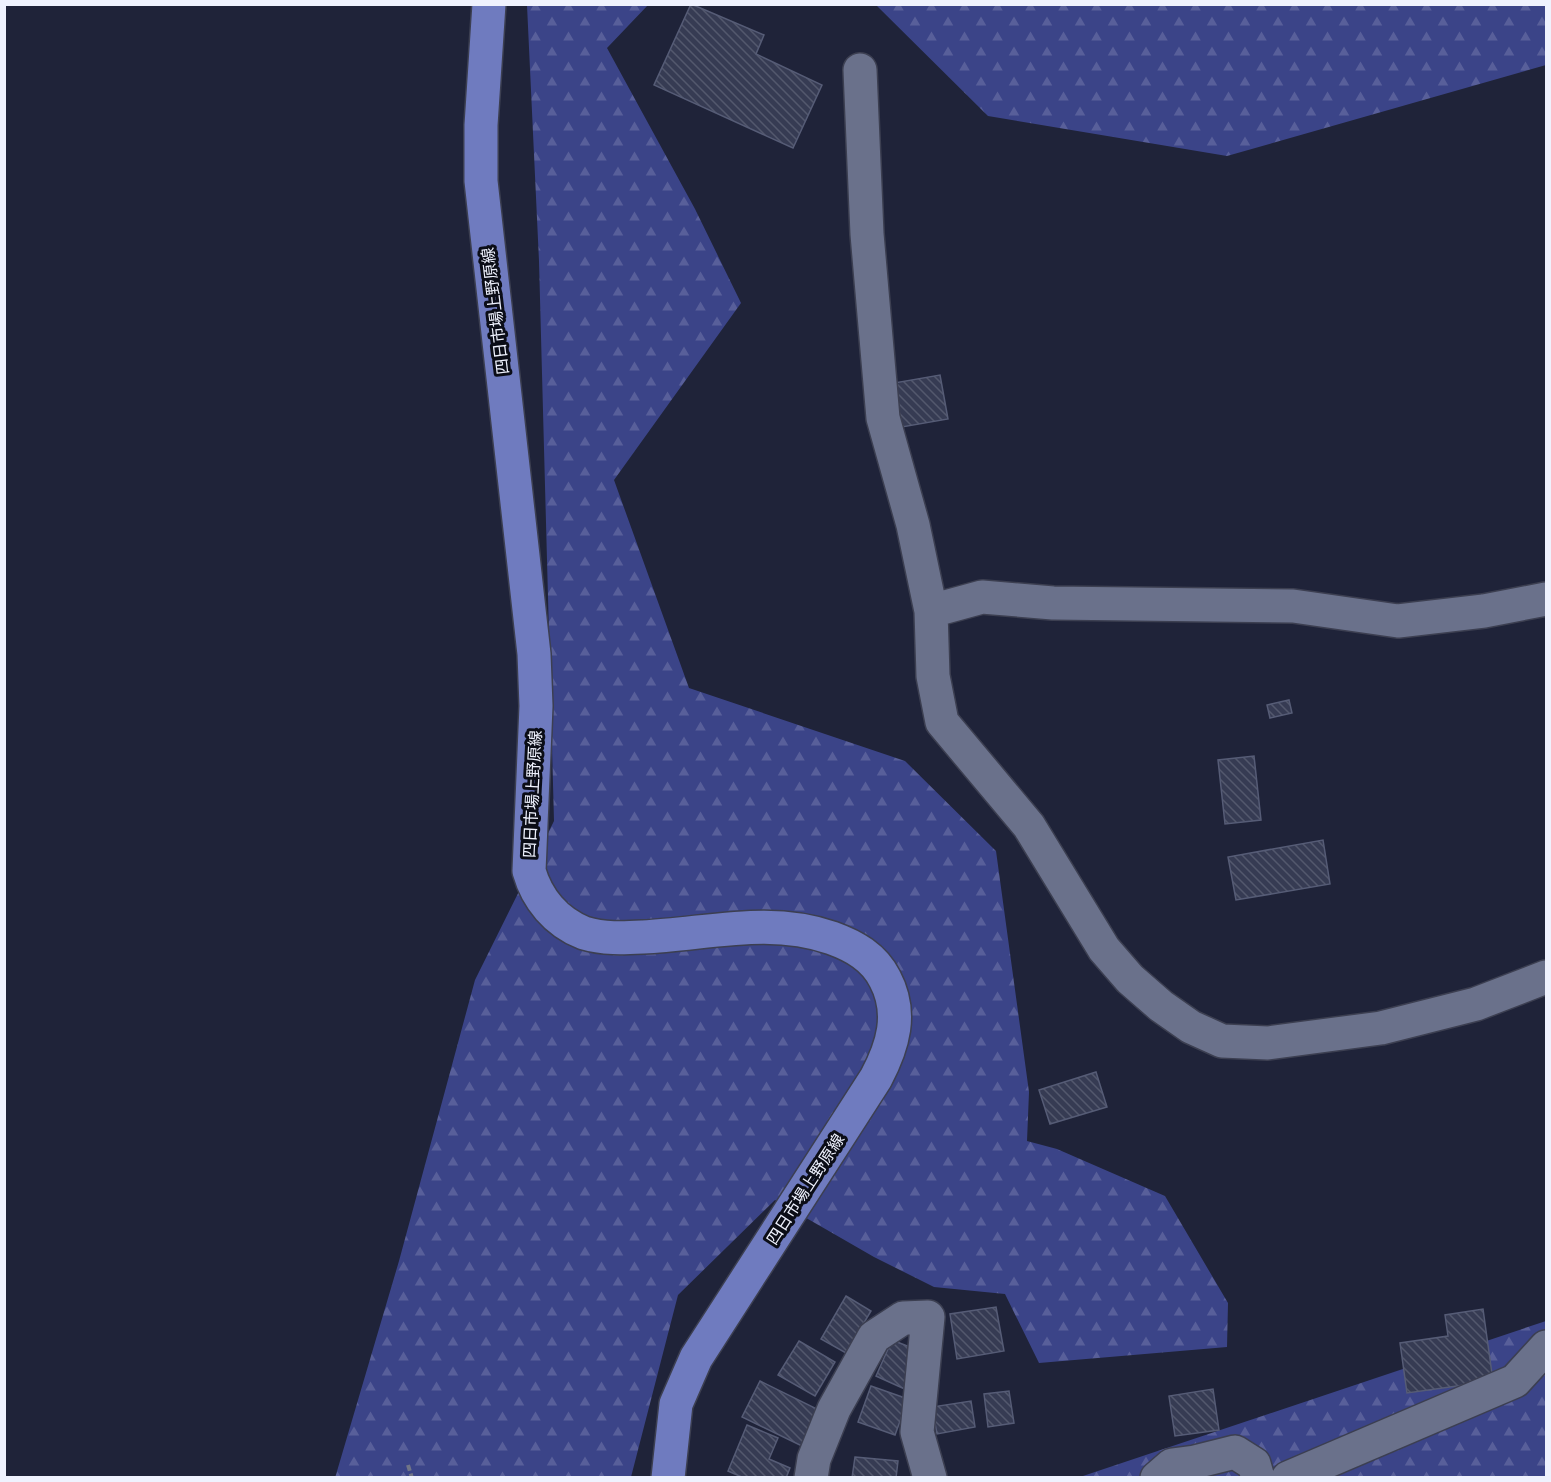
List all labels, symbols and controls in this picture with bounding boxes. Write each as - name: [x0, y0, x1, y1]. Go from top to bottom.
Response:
- street label: 四日市場上野原線: [478, 246, 514, 376]
- street label: 四日市場上野原線: [520, 730, 546, 858]
- street label: 四日市場上野原線: [763, 1130, 849, 1249]

